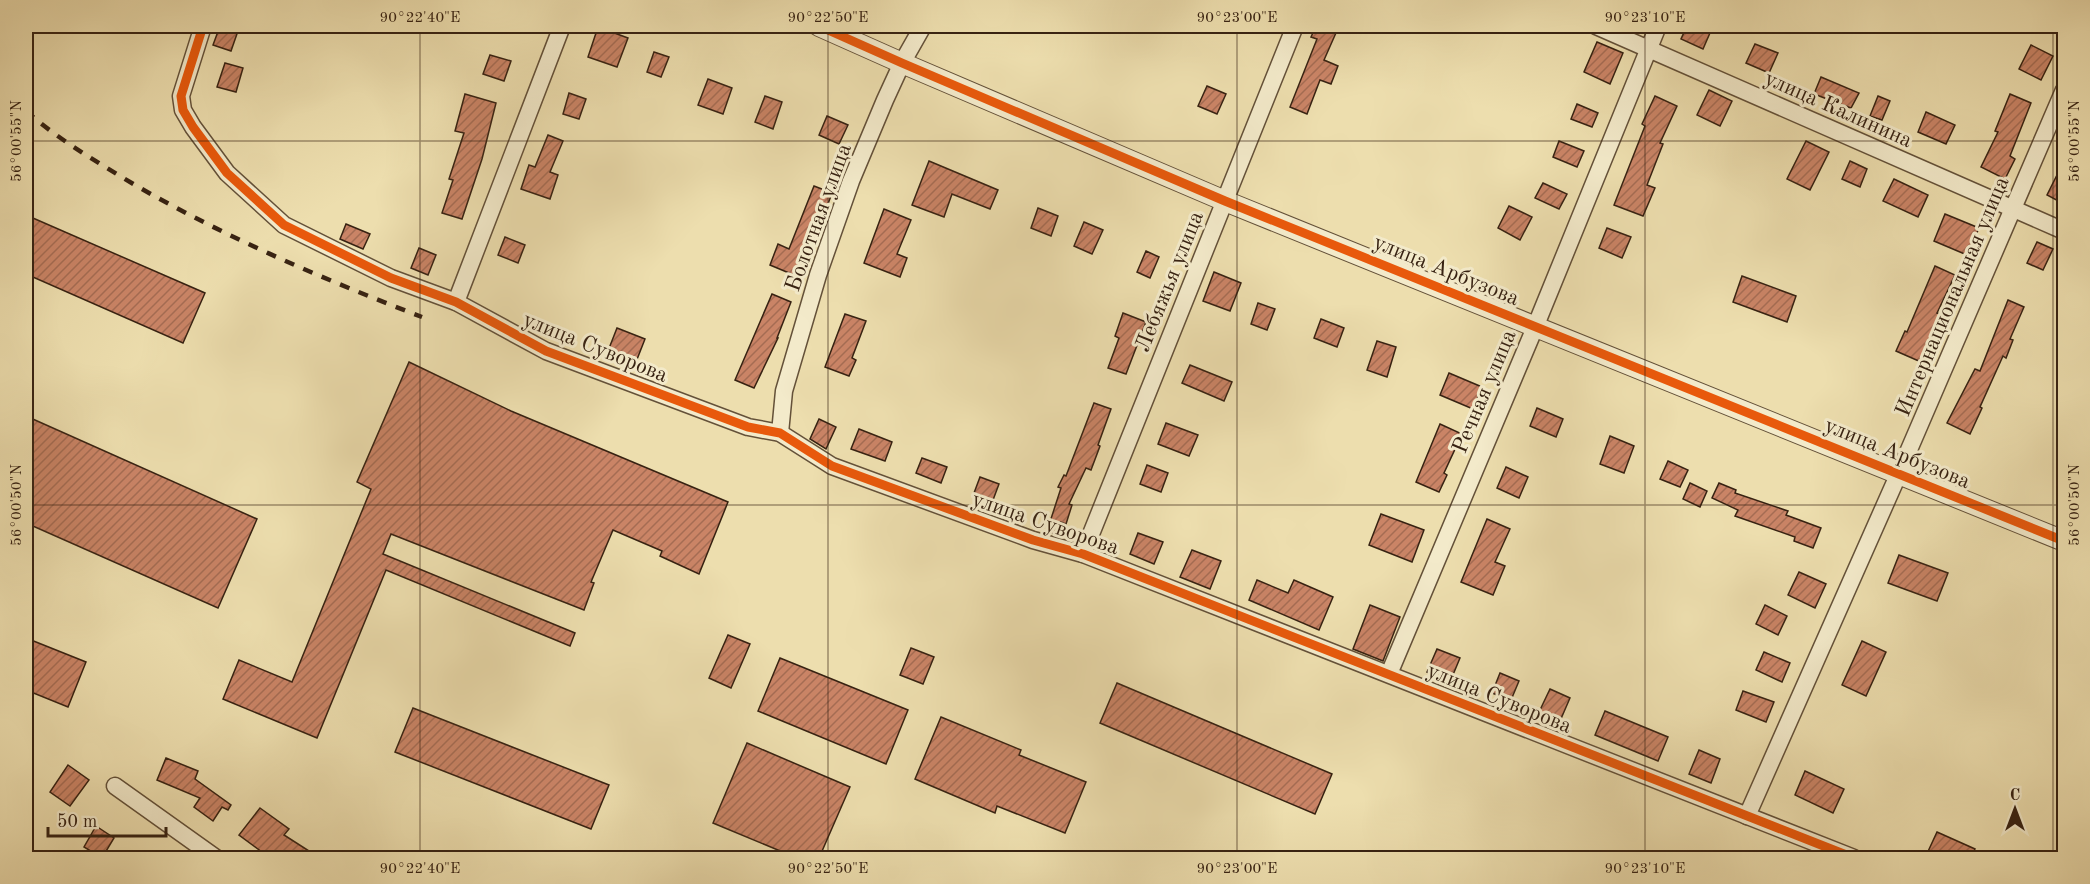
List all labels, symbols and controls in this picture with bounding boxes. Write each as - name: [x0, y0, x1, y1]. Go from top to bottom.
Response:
- text: 90°22'40"E: [380, 11, 460, 26]
- text: 90°22'50"E: [788, 11, 868, 26]
- text: 90°23'00"E: [1197, 11, 1277, 26]
- text: 90°23'10"E: [1605, 11, 1685, 26]
- street label: улица Калинина: [1761, 67, 1915, 152]
- text: 56°00'55"N: [10, 100, 25, 182]
- text: 56°00'55"N: [2068, 100, 2083, 182]
- street label: Болотная улица: [782, 141, 856, 295]
- street label: Интернациональная улица: [1892, 173, 2014, 420]
- street label: Лебяжья улица: [1132, 208, 1208, 355]
- street label: улица Арбузова: [1370, 232, 1522, 310]
- street label: улица Суворова: [520, 309, 671, 387]
- street label: Речная улица: [1449, 327, 1521, 457]
- street label: улица Арбузова: [1821, 415, 1973, 493]
- text: 56°00'50"N: [10, 464, 25, 546]
- text: 56°00'50"N: [2068, 464, 2083, 546]
- street label: улица Суворова: [969, 488, 1122, 559]
- street label: улица Суворова: [1424, 660, 1575, 738]
- north arrow: [1985, 779, 2045, 839]
- text: С: [2010, 788, 2020, 804]
- scale bar: [48, 800, 166, 838]
- text: 50 m: [57, 813, 97, 831]
- text: 90°22'40"E: [380, 862, 460, 877]
- text: 90°22'50"E: [788, 862, 868, 877]
- text: 90°23'00"E: [1197, 862, 1277, 877]
- text: 90°23'10"E: [1605, 862, 1685, 877]

